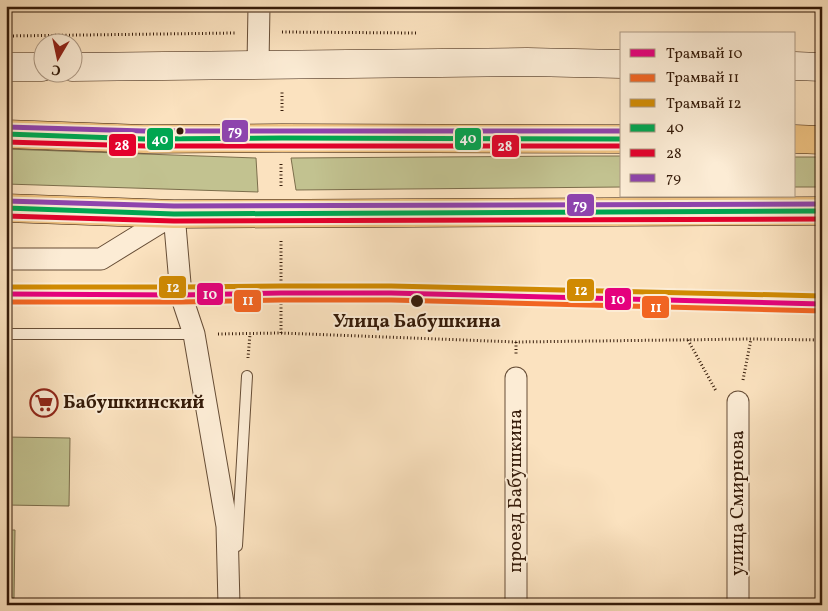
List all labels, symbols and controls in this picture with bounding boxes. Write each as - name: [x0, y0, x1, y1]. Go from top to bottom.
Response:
- north arrow: [32, 32, 82, 82]
- legend: [620, 32, 796, 198]
- text: Трамвай 10: [666, 44, 743, 65]
- text: С: [50, 59, 62, 79]
- text: Трамвай 11: [666, 68, 739, 89]
- text: Трамвай 12: [666, 94, 742, 115]
- text: 40: [666, 118, 684, 139]
- line badge: 79: [221, 119, 249, 143]
- text: 79: [228, 123, 242, 142]
- unlabelled marker: [175, 126, 185, 136]
- line badge: 40: [146, 127, 174, 151]
- line badge: 40: [454, 127, 482, 151]
- text: 40: [460, 130, 477, 149]
- text: 40: [152, 131, 169, 150]
- line badge: 28: [108, 133, 137, 157]
- line badge: 28: [491, 134, 520, 158]
- text: 28: [115, 137, 129, 156]
- text: 28: [498, 138, 512, 157]
- text: 28: [666, 144, 682, 165]
- text: 79: [666, 168, 681, 189]
- line badge: 79: [566, 193, 595, 217]
- text: 79: [573, 197, 587, 216]
- line badge: 12: [158, 275, 187, 299]
- line badge: 12: [566, 278, 595, 302]
- text: 12: [167, 279, 179, 298]
- line badge: 10: [196, 282, 224, 306]
- text: 12: [575, 282, 587, 301]
- text: 10: [203, 286, 217, 305]
- line badge: 10: [604, 287, 632, 311]
- line badge: 11: [233, 289, 262, 313]
- text: 10: [611, 291, 625, 310]
- text: 11: [242, 292, 254, 311]
- marker: Улица Бабушкина: [409, 293, 425, 309]
- line badge: 11: [641, 295, 670, 319]
- text: 11: [650, 299, 662, 318]
- place label: Улица Бабушкина: [333, 309, 501, 335]
- supermarket icon: Бабушкинский: [29, 388, 59, 418]
- place label: Бабушкинский: [63, 390, 205, 416]
- street label: проезд Бабушкина: [503, 409, 529, 573]
- street label: улица Смирнова: [725, 430, 751, 576]

